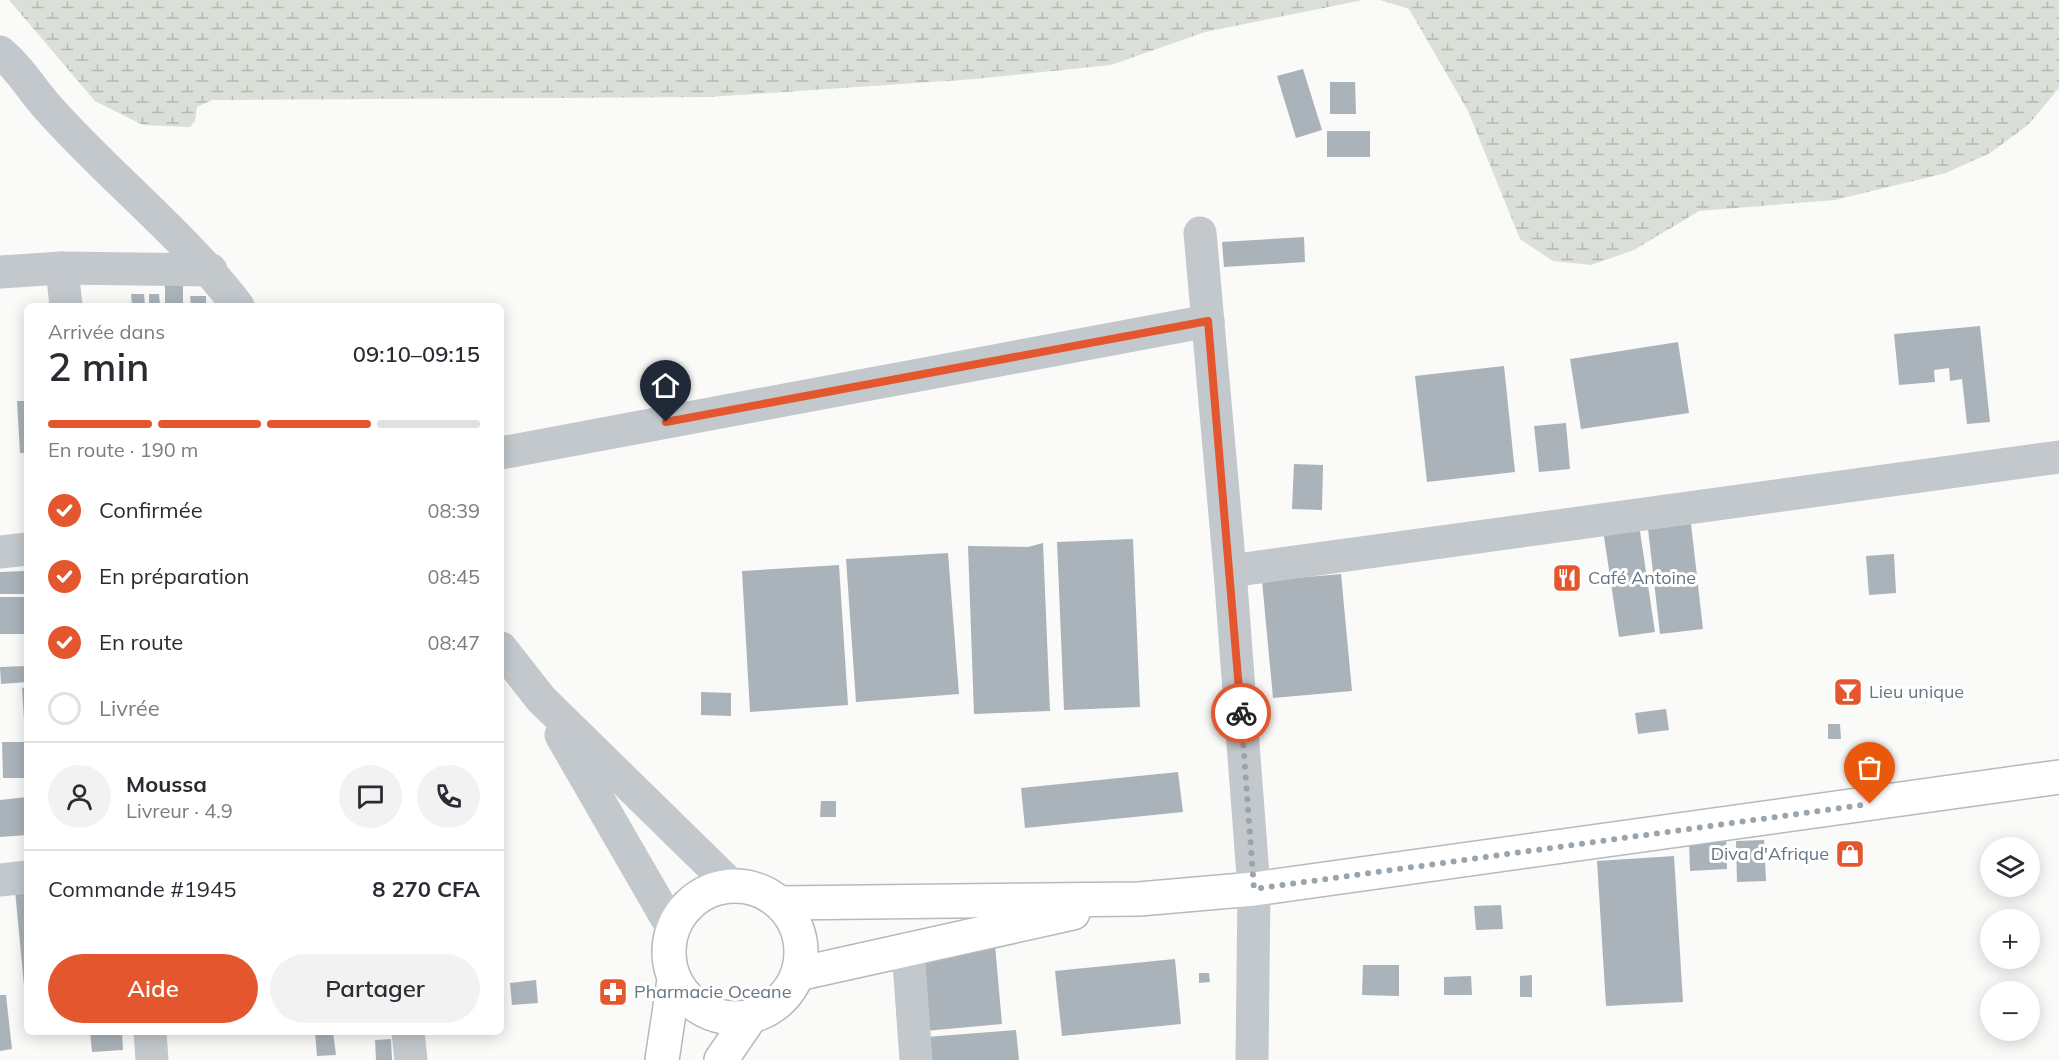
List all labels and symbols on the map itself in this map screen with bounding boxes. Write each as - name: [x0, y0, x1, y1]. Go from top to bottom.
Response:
- pin: [640, 360, 691, 422]
- restaurant icon: Café Antoine: [1551, 562, 1583, 594]
- place label: Café Antoine: [1588, 566, 1696, 589]
- bar icon: Lieu unique: [1832, 676, 1864, 708]
- place label: Lieu unique: [1869, 680, 1964, 703]
- courier: [1211, 683, 1271, 743]
- pin: [1844, 742, 1895, 804]
- shop icon: Diva d'Afrique: [1834, 838, 1866, 870]
- place label: Diva d'Afrique: [1711, 842, 1829, 865]
- pharmacy icon: Pharmacie Oceane: [597, 976, 629, 1008]
- place label: Pharmacie Oceane: [634, 980, 791, 1003]

